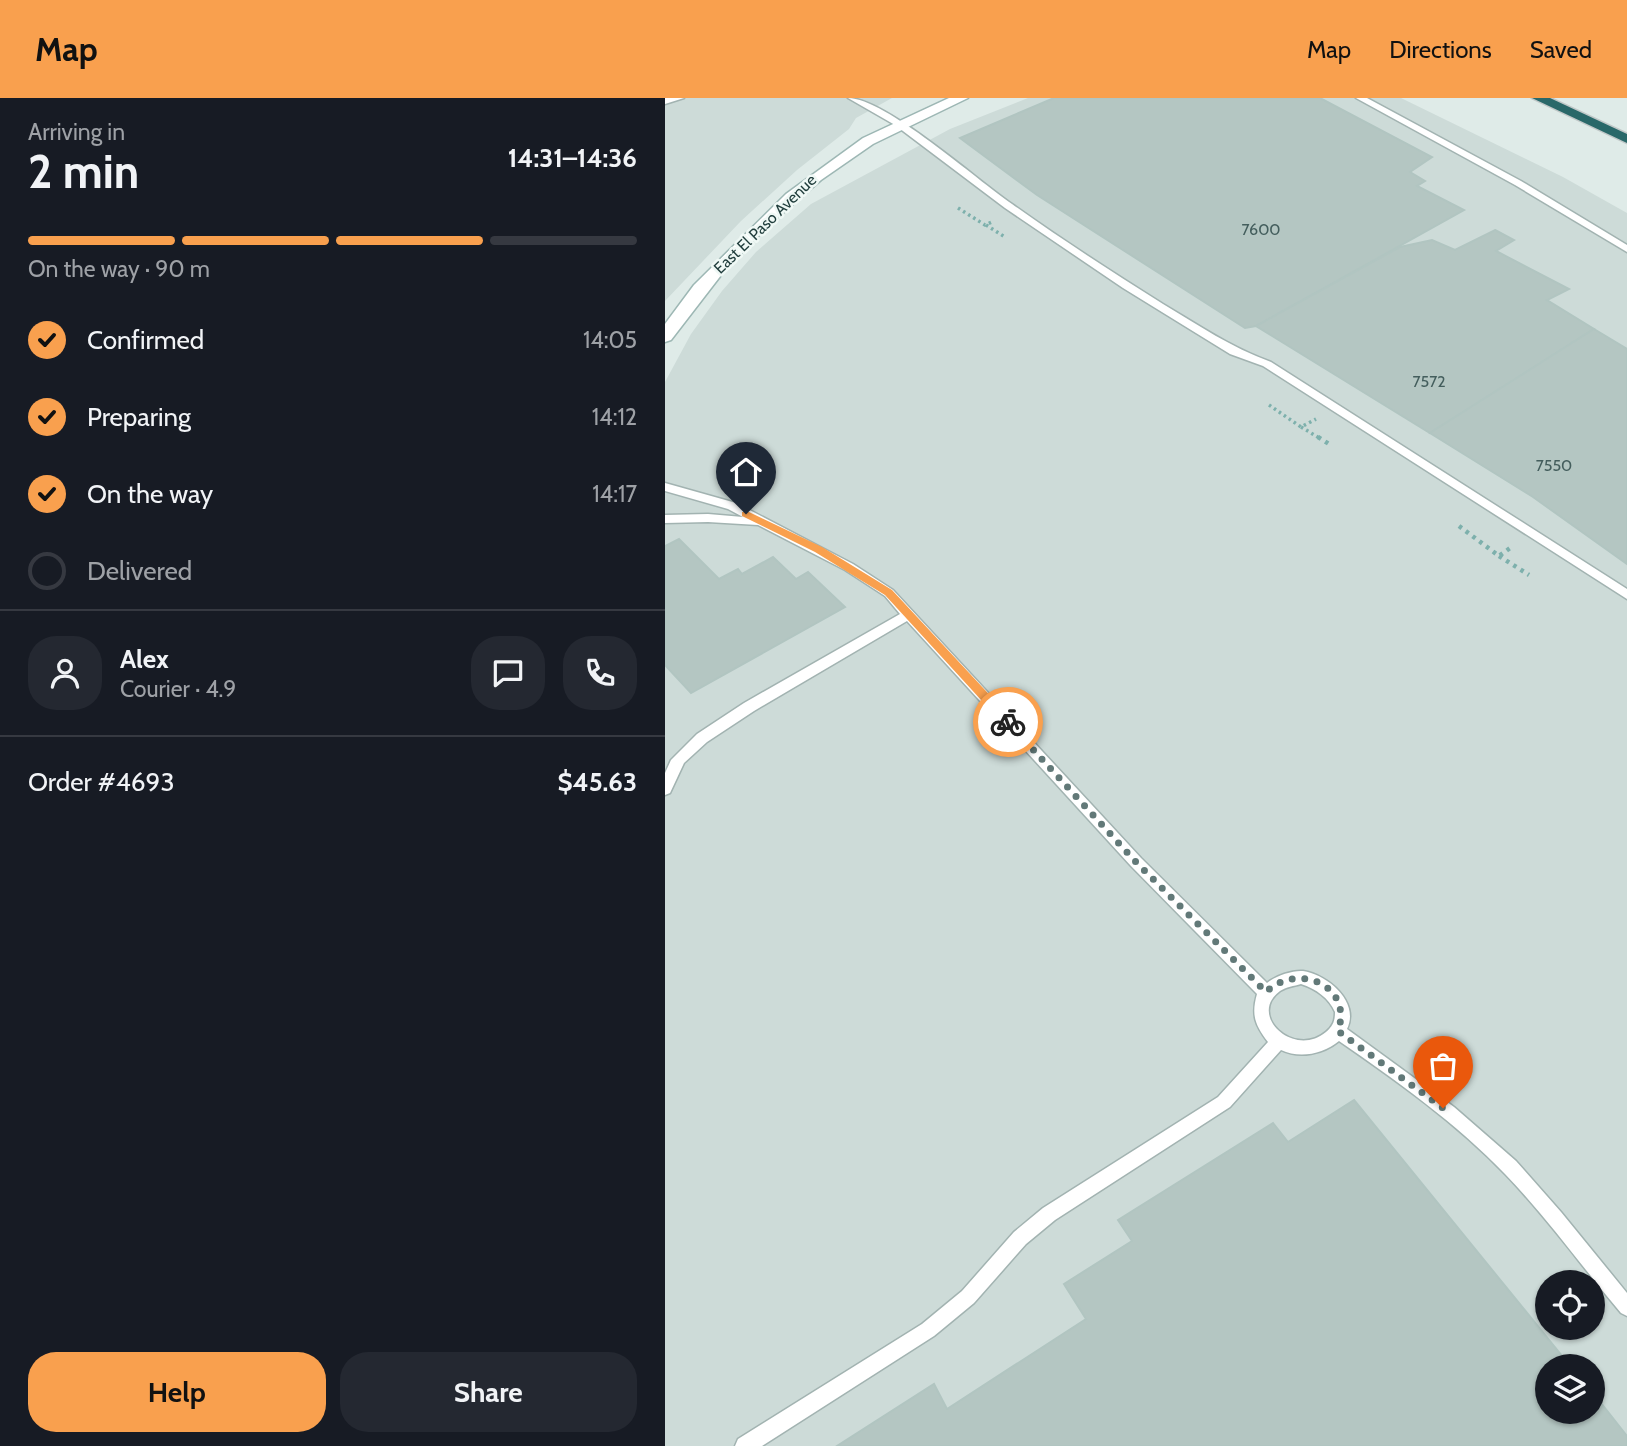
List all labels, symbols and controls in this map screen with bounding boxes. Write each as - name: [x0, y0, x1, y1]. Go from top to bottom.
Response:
- text: Map: [35, 29, 98, 69]
- text: Map: [1307, 35, 1351, 64]
- text: Directions: [1389, 35, 1492, 64]
- text: Saved: [1530, 35, 1592, 64]
- text: Arriving in: [28, 118, 125, 146]
- text: 14:31–14:36: [508, 142, 637, 174]
- text: 2 min: [28, 144, 139, 200]
- street label: East El Paso Avenue: [710, 170, 820, 278]
- house number: 7600: [1241, 220, 1281, 239]
- text: On the way · 90 m: [28, 255, 210, 283]
- icon: check: [28, 321, 66, 359]
- text: Confirmed: [87, 324, 204, 356]
- text: 14:05: [583, 326, 637, 354]
- house number: 7572: [1412, 372, 1446, 391]
- icon: check: [28, 398, 66, 436]
- text: Preparing: [87, 401, 191, 433]
- text: 14:12: [592, 403, 637, 431]
- pin: [716, 442, 776, 514]
- icon: home: [727, 453, 765, 491]
- house number: 7550: [1536, 456, 1572, 475]
- icon: check: [28, 475, 66, 513]
- text: On the way: [87, 478, 213, 510]
- text: 14:17: [592, 480, 637, 508]
- text: Delivered: [87, 555, 192, 587]
- button: person: [28, 636, 102, 710]
- button: chat: [471, 636, 545, 710]
- button: phone: [563, 636, 637, 710]
- text: Alex: [120, 643, 169, 675]
- text: Courier · 4.9: [120, 675, 236, 703]
- courier: [973, 687, 1043, 757]
- icon: bike: [989, 703, 1027, 741]
- text: Order #4693: [28, 766, 174, 798]
- text: $45.63: [557, 766, 637, 798]
- pin: [1413, 1036, 1473, 1108]
- icon: bag: [1424, 1047, 1462, 1085]
- map controls: [1535, 1270, 1605, 1424]
- button: locate: [1535, 1270, 1605, 1340]
- button: Help: [28, 1352, 326, 1432]
- button: Share: [340, 1352, 637, 1432]
- button: layers: [1535, 1354, 1605, 1424]

